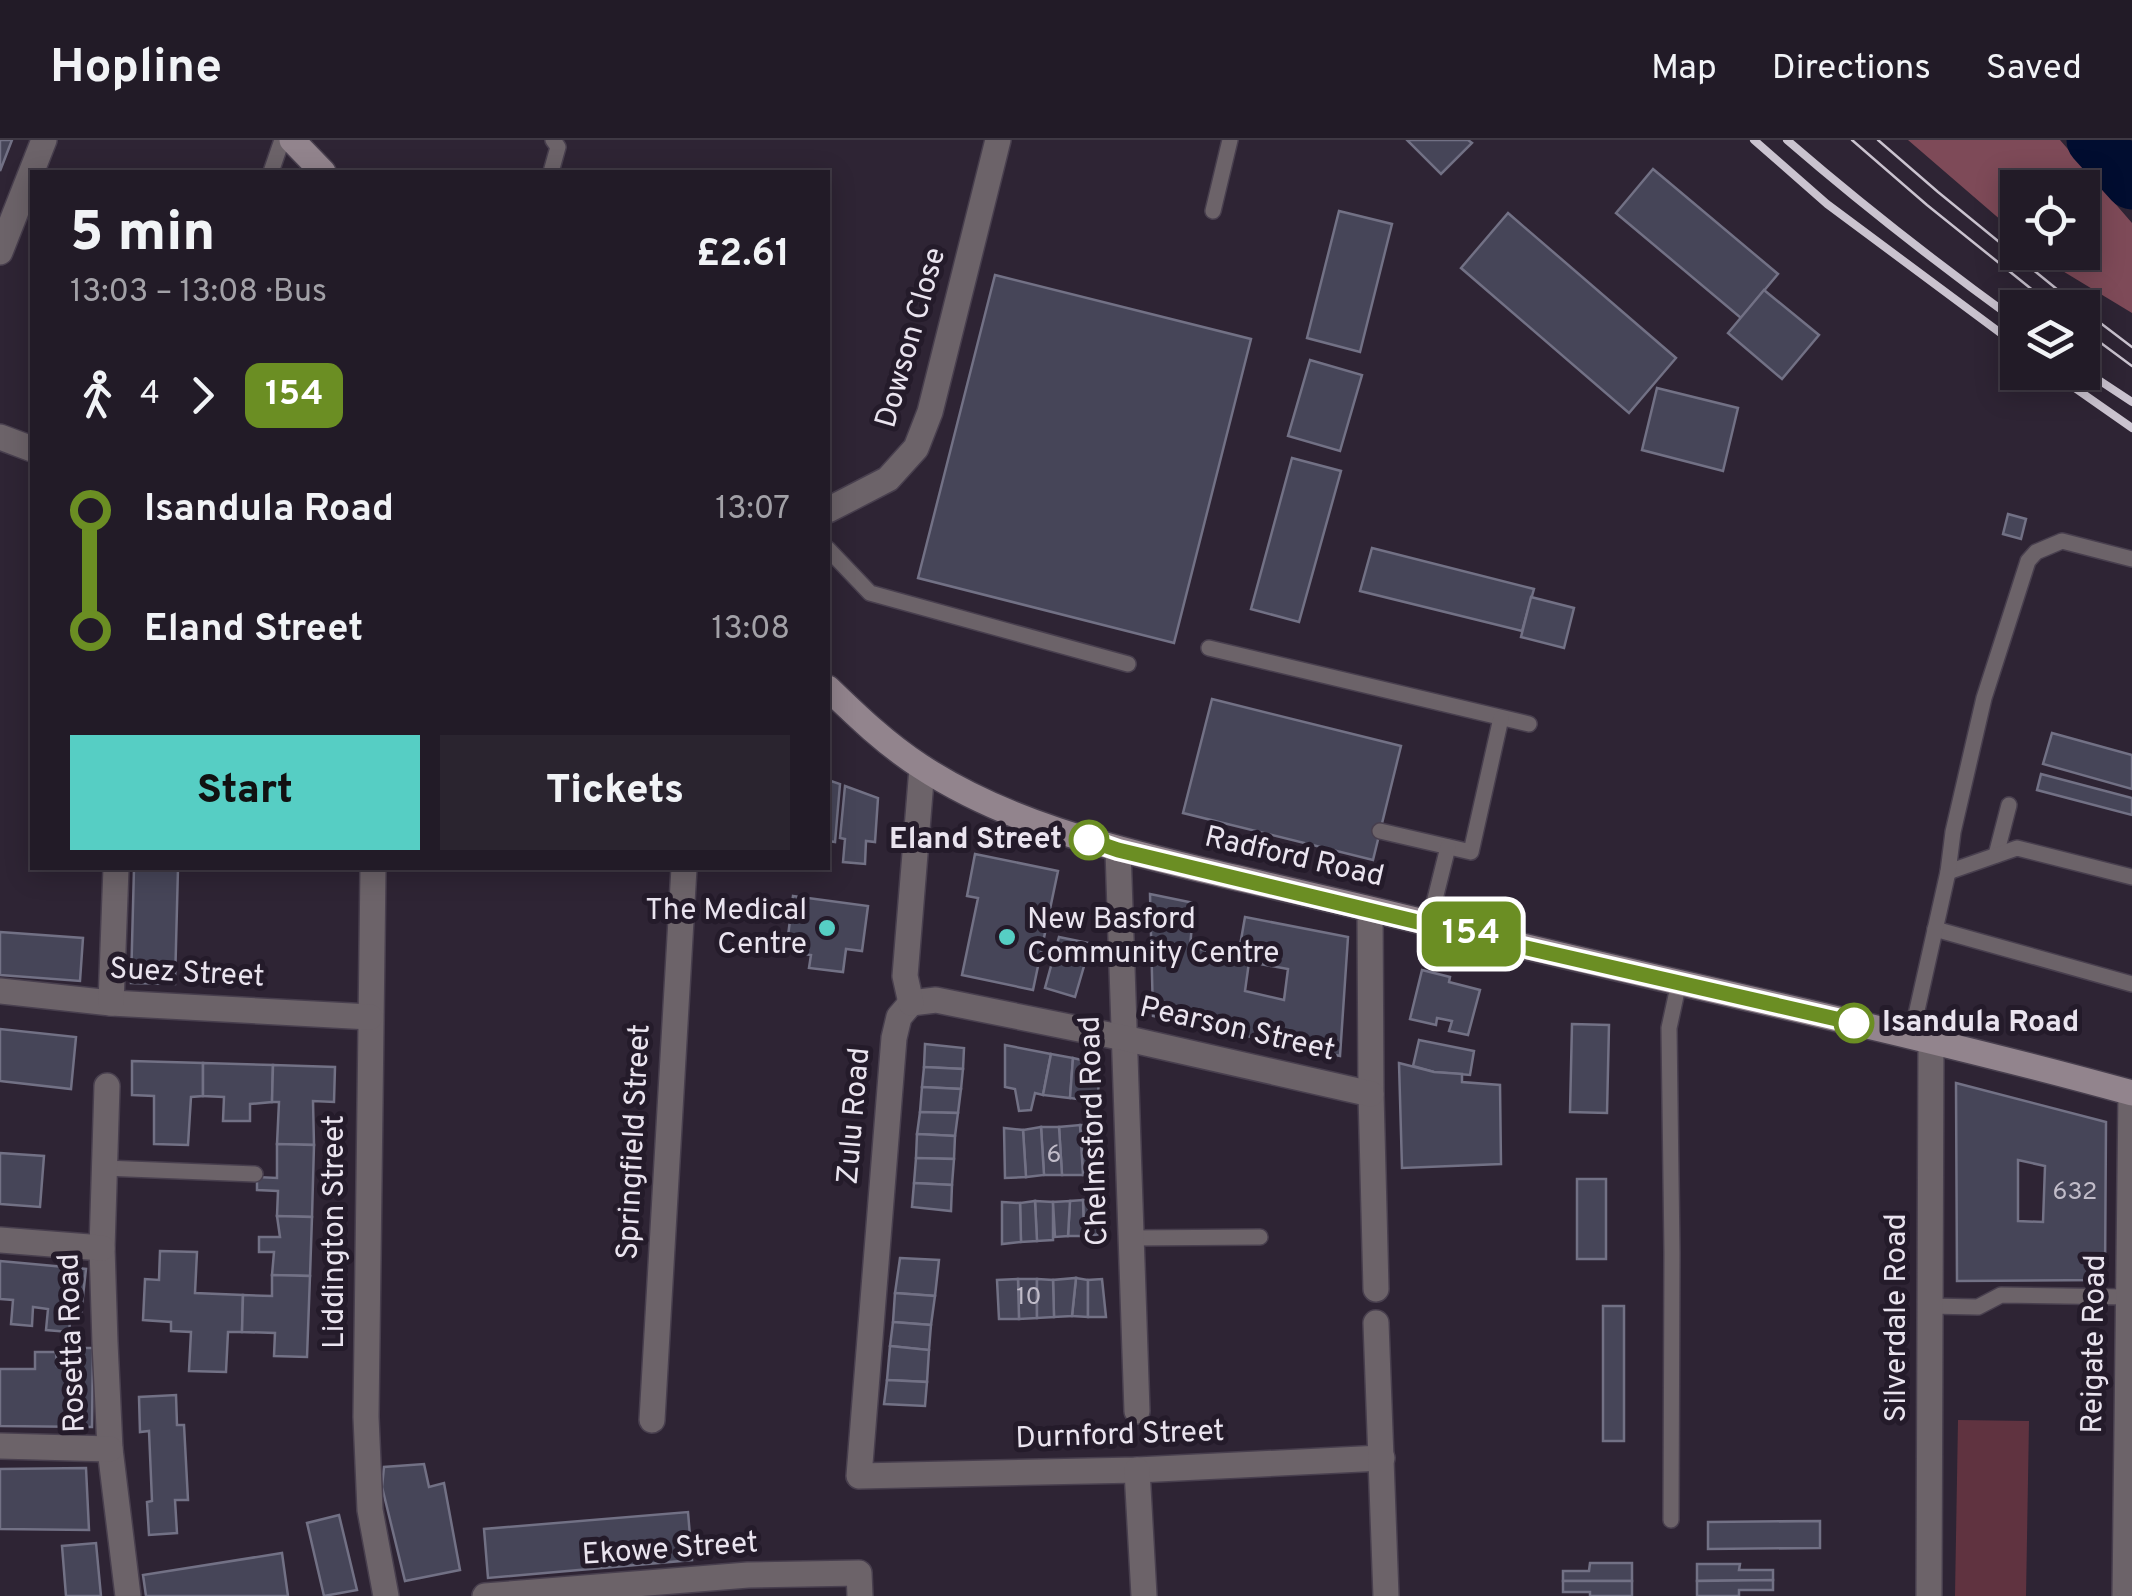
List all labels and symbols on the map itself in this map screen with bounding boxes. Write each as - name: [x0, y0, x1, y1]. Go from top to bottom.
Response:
- street label: Dowson Close: [869, 244, 955, 432]
- street label: Radford Road: [1201, 819, 1387, 897]
- marker: Eland Street: [1070, 821, 1108, 859]
- place label: Eland Street: [889, 822, 1062, 859]
- place label: The Medical Centre: [645, 893, 807, 964]
- place label: New Basford Community Centre: [1027, 902, 1279, 973]
- line badge: 154: [1414, 902, 1528, 966]
- marker: The Medical Centre: [816, 917, 838, 939]
- marker: New Basford Community Centre: [996, 926, 1018, 948]
- street label: Suez Street: [108, 951, 266, 997]
- street label: Pearson Street: [1136, 990, 1338, 1070]
- marker: Isandula Road: [1835, 1004, 1873, 1042]
- place label: Isandula Road: [1882, 1005, 2079, 1042]
- street label: Chelmsford Road: [1072, 1015, 1118, 1247]
- street label: Springfield Street: [610, 1023, 660, 1261]
- street label: Zulu Road: [831, 1046, 879, 1186]
- street label: Liddington Street: [317, 1115, 354, 1349]
- house number: 6: [1047, 1140, 1061, 1172]
- house number: 632: [2053, 1177, 2097, 1209]
- street label: Silverdale Road: [1879, 1213, 1916, 1423]
- street label: Rosetta Road: [51, 1253, 95, 1433]
- street label: Reigate Road: [2075, 1254, 2115, 1434]
- house number: 10: [1016, 1282, 1042, 1314]
- street label: Durnford Street: [1015, 1414, 1225, 1458]
- street label: Ekowe Street: [581, 1525, 759, 1575]

